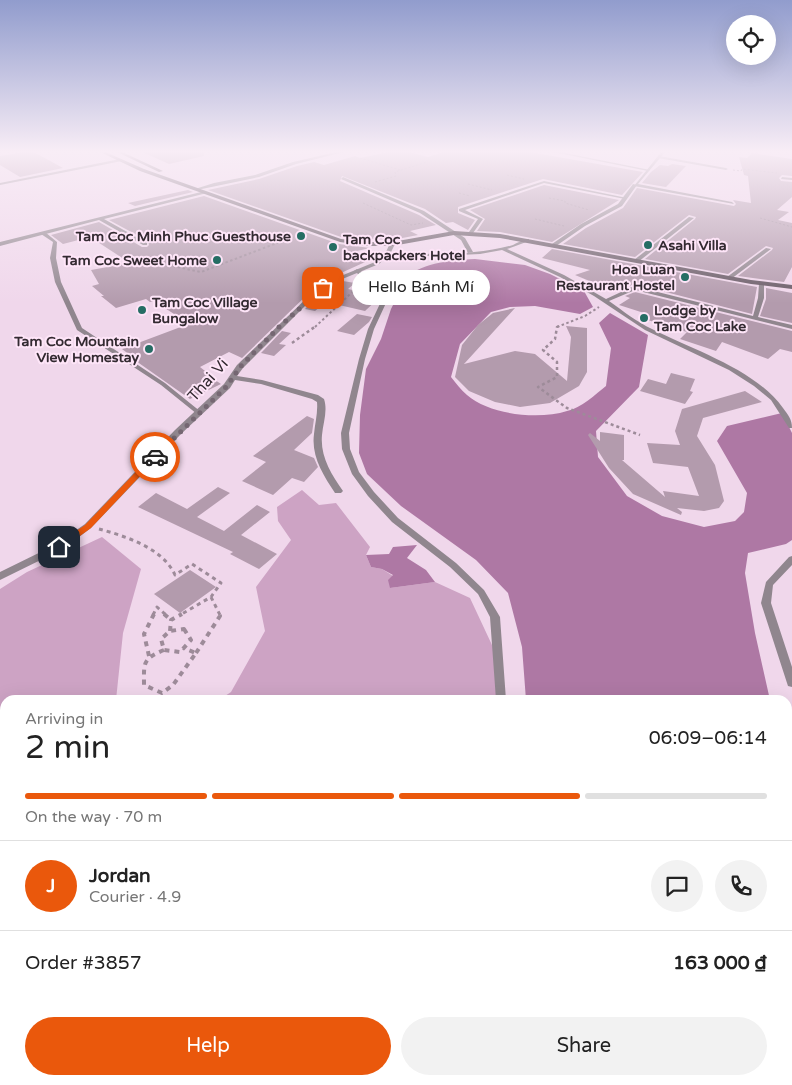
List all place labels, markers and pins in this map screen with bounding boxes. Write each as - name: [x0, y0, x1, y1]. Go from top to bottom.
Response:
- place label: Tam Coc Minh Phuc Guesthouse: [75, 228, 291, 245]
- marker: Tam Coc Minh Phuc Guesthouse: [295, 230, 307, 242]
- place label: Tam Coc backpackers Hotel: [342, 231, 466, 264]
- place label: Asahi Villa: [658, 237, 727, 254]
- marker: Asahi Villa: [642, 239, 654, 251]
- marker: Tam Coc backpackers Hotel: [327, 241, 339, 253]
- place label: Tam Coc Sweet Home: [61, 252, 207, 269]
- marker: Tam Coc Sweet Home: [211, 254, 223, 266]
- place label: Hoa Luan Restaurant Hostel: [556, 261, 675, 294]
- pin: [302, 267, 344, 309]
- callout: Hello Bánh Mí: [353, 270, 490, 306]
- marker: Hoa Luan Restaurant Hostel: [679, 271, 691, 283]
- place label: Tam Coc Village Bungalow: [151, 294, 258, 327]
- place label: Lodge by Tam Coc Lake: [653, 302, 746, 335]
- marker: Tam Coc Village Bungalow: [136, 304, 148, 316]
- marker: Lodge by Tam Coc Lake: [638, 312, 650, 324]
- place label: Tam Coc Mountain View Homestay: [13, 333, 139, 366]
- marker: Tam Coc Mountain View Homestay: [143, 343, 155, 355]
- pin: [38, 526, 80, 568]

